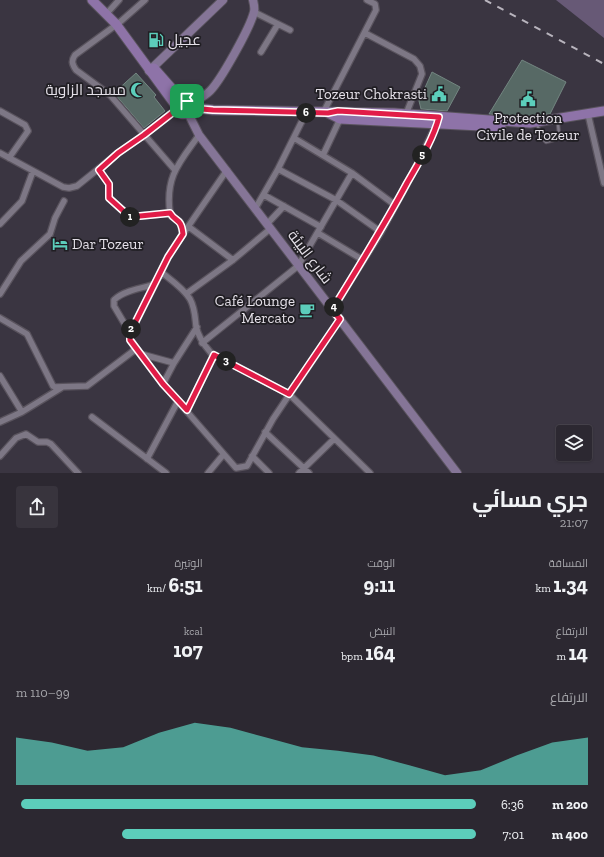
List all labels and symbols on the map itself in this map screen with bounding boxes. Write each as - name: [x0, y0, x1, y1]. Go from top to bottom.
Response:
- fuel station icon: عجيل: [147, 31, 165, 49]
- place label: عجيل: [168, 31, 201, 50]
- place label: مسجد الزاوية: [45, 81, 126, 99]
- mosque icon: مسجد الزاوية: [129, 81, 147, 99]
- pin: [170, 84, 204, 118]
- place label: Tozeur Chokrasti: [316, 85, 427, 103]
- public building icon: Tozeur Chokrasti: [430, 85, 448, 103]
- public building icon: Protection Civile de Tozeur: [519, 90, 537, 108]
- pin: 6: [296, 103, 316, 123]
- place label: Protection Civile de Tozeur: [476, 109, 580, 144]
- pin: 5: [412, 145, 432, 165]
- pin: 1: [120, 207, 140, 227]
- street label: شارع البيئة: [282, 227, 336, 289]
- hotel icon: Dar Tozeur: [51, 235, 69, 253]
- place label: Dar Tozeur: [72, 235, 144, 253]
- place label: Café Lounge Mercato: [215, 292, 295, 327]
- pin: 4: [324, 297, 344, 317]
- cafe icon: Café Lounge Mercato: [298, 301, 316, 319]
- pin: 2: [121, 319, 141, 339]
- pin: 3: [216, 351, 236, 371]

